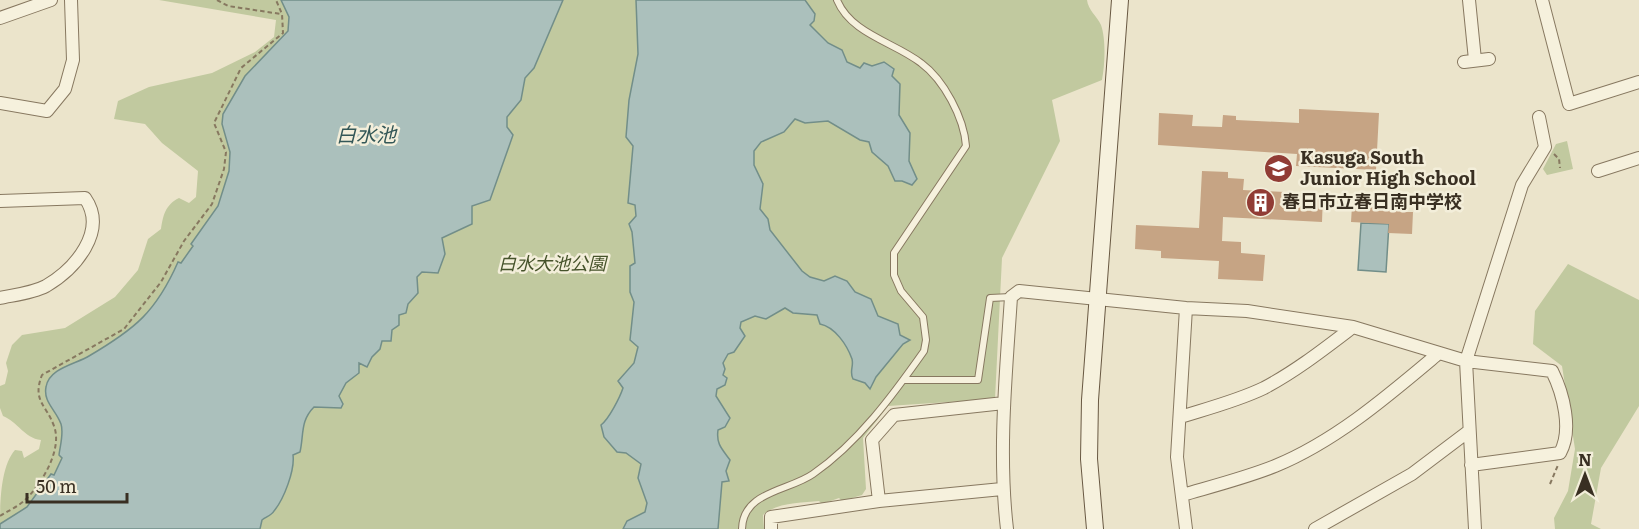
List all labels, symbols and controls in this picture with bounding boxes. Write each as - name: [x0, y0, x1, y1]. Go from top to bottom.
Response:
- water label: 白水池: [336, 118, 398, 148]
- place label: Kasuga South Junior High School: [1300, 143, 1477, 191]
- school or university icon: Kasuga South Junior High School: [1263, 152, 1295, 184]
- building icon: 春日市立春日南中学校: [1245, 186, 1277, 218]
- place label: 春日市立春日南中学校: [1282, 187, 1462, 214]
- park label: 白水大池公園: [498, 249, 609, 276]
- north arrow: [1555, 445, 1615, 505]
- text: N: [1578, 447, 1592, 471]
- scale bar: [27, 466, 128, 504]
- text: 50 m: [36, 472, 77, 499]

